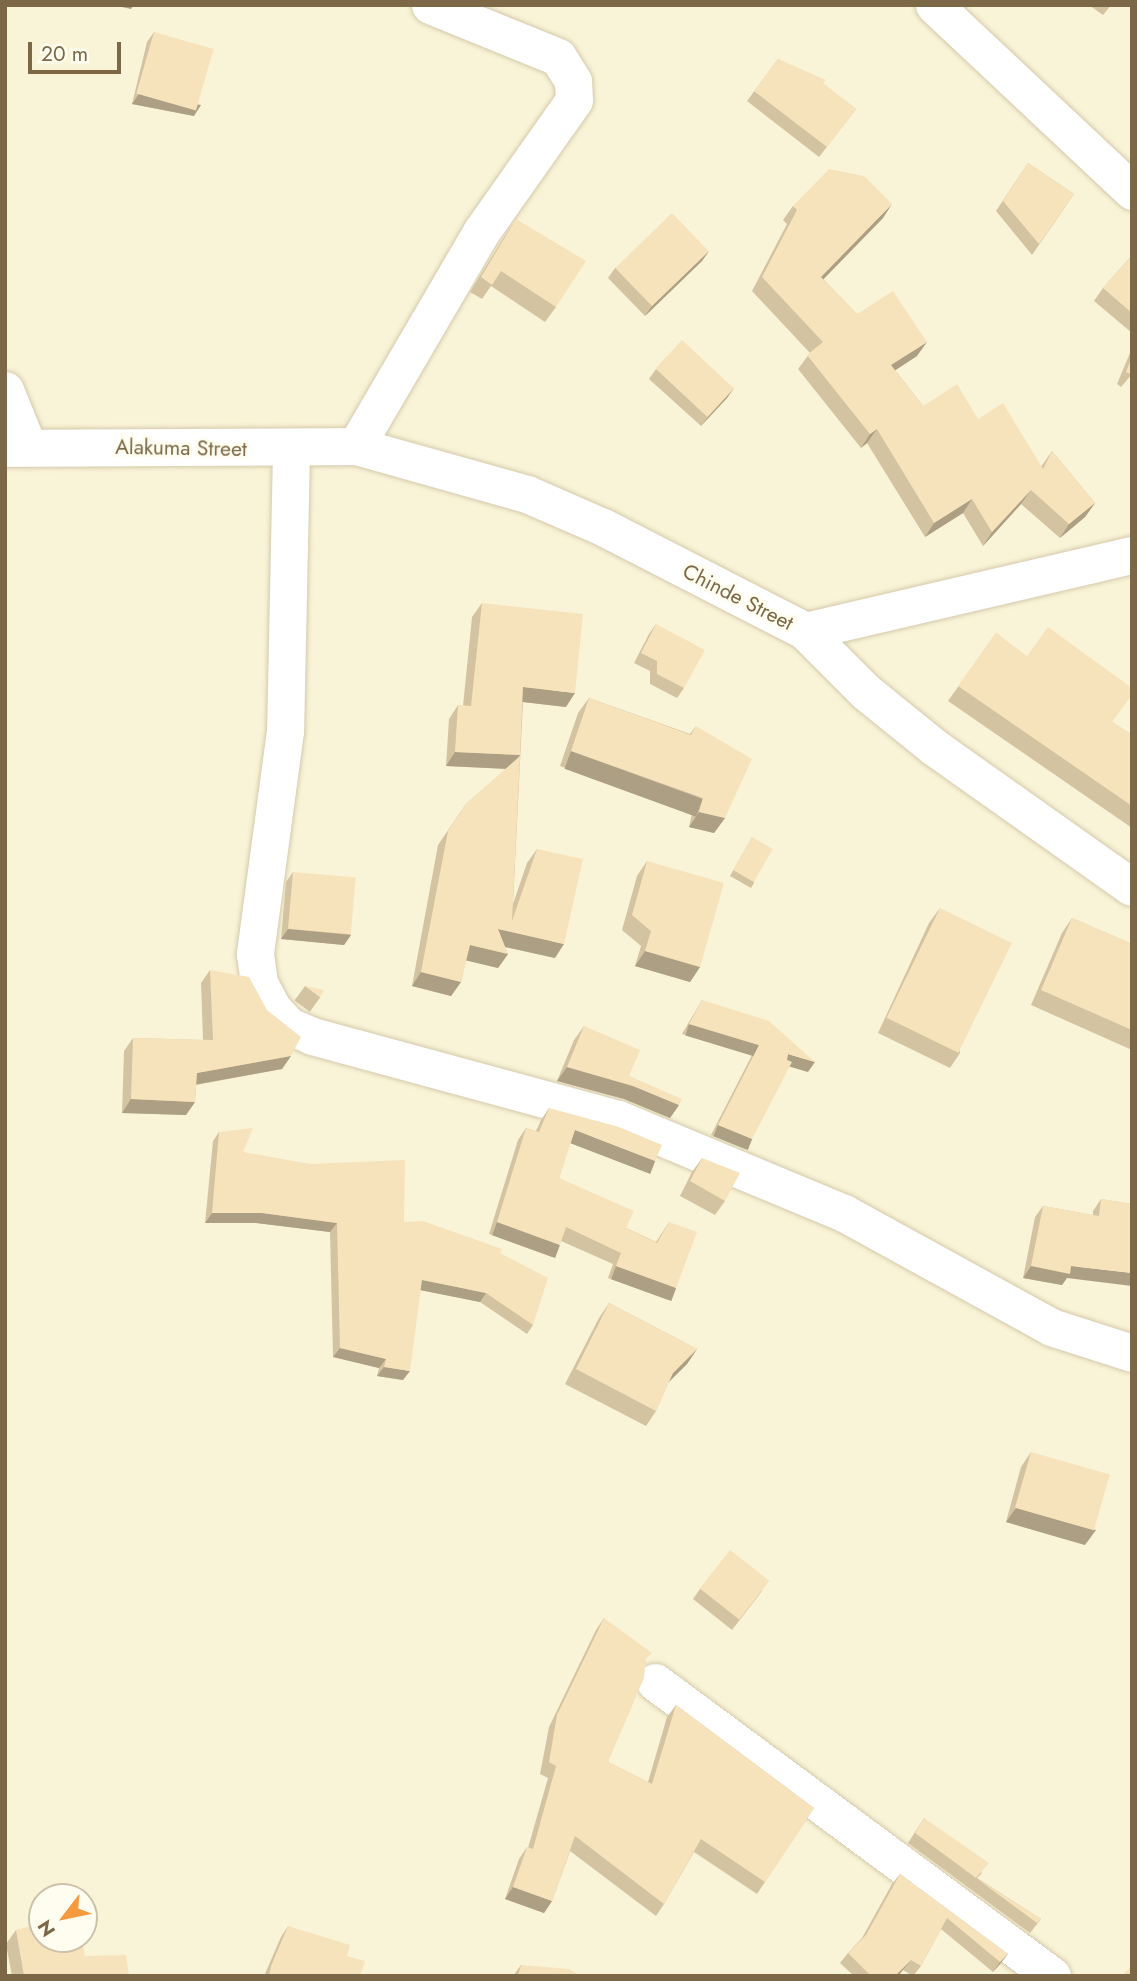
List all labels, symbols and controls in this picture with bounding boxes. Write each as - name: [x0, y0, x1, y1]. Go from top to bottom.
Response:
- scale bar: [32, 28, 124, 72]
- text: 20 m: [41, 39, 88, 69]
- street label: Alakuma Street: [115, 434, 247, 462]
- street label: Chinde Street: [678, 558, 798, 636]
- north arrow: [28, 1883, 98, 1953]
- text: N: [31, 1915, 62, 1942]

